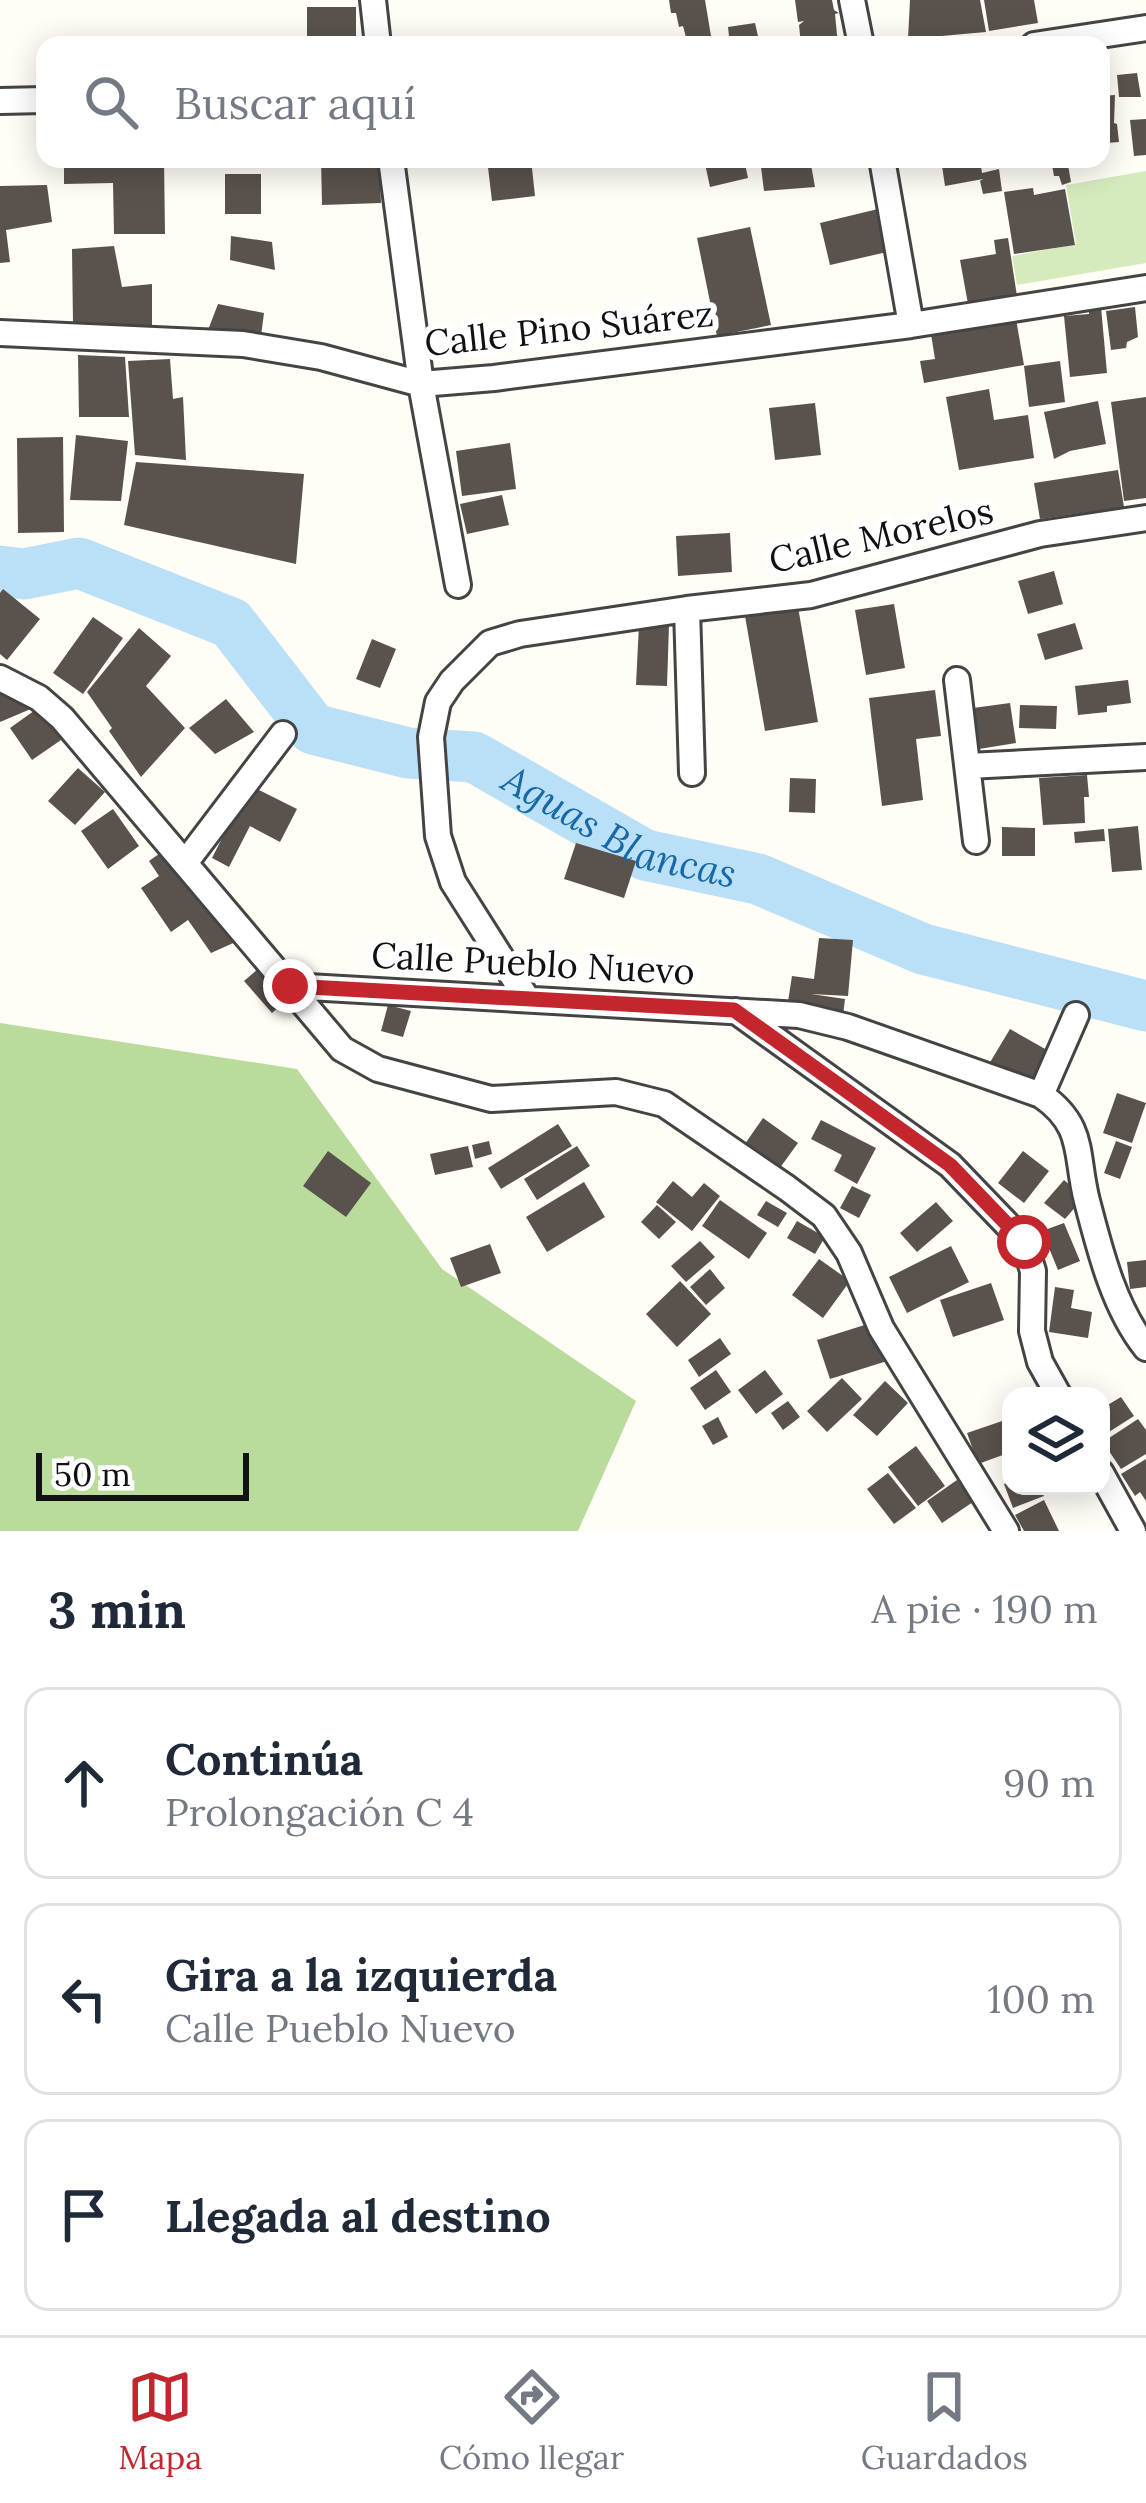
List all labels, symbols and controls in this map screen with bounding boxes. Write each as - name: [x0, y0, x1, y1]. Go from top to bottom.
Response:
- search box: [36, 36, 1110, 168]
- icon: search: [78, 69, 144, 135]
- text: Buscar aquí: [174, 74, 416, 131]
- street label: Calle Pino Suárez: [422, 290, 716, 366]
- street label: Calle Morelos: [764, 487, 998, 583]
- water label: Aguas Blancas: [492, 753, 741, 899]
- street label: Calle Pueblo Nuevo: [370, 932, 696, 994]
- route end: [263, 959, 317, 1013]
- route start: [997, 1215, 1051, 1269]
- map controls: [1002, 1387, 1110, 1495]
- button: layers: [1002, 1387, 1110, 1495]
- scale bar: [36, 1447, 249, 1500]
- text: 50 m: [54, 1453, 131, 1495]
- text: 3 min: [48, 1577, 186, 1642]
- text: A pie · 190 m: [872, 1584, 1098, 1634]
- text: Continúa: [165, 1730, 363, 1787]
- icon: ahead: [51, 1750, 117, 1816]
- text: 90 m: [1003, 1758, 1095, 1808]
- text: Prolongación C 4: [165, 1787, 474, 1837]
- text: Gira a la izquierda: [165, 1946, 557, 2003]
- icon: left: [51, 1966, 117, 2032]
- text: 100 m: [987, 1974, 1095, 2024]
- text: Calle Pueblo Nuevo: [165, 2003, 516, 2053]
- icon: arrive: [51, 2182, 117, 2248]
- text: Llegada al destino: [165, 2187, 551, 2244]
- tab: Mapa: [118, 2364, 202, 2478]
- tab: Cómo llegar: [439, 2364, 624, 2478]
- tab: Guardados: [861, 2364, 1028, 2478]

